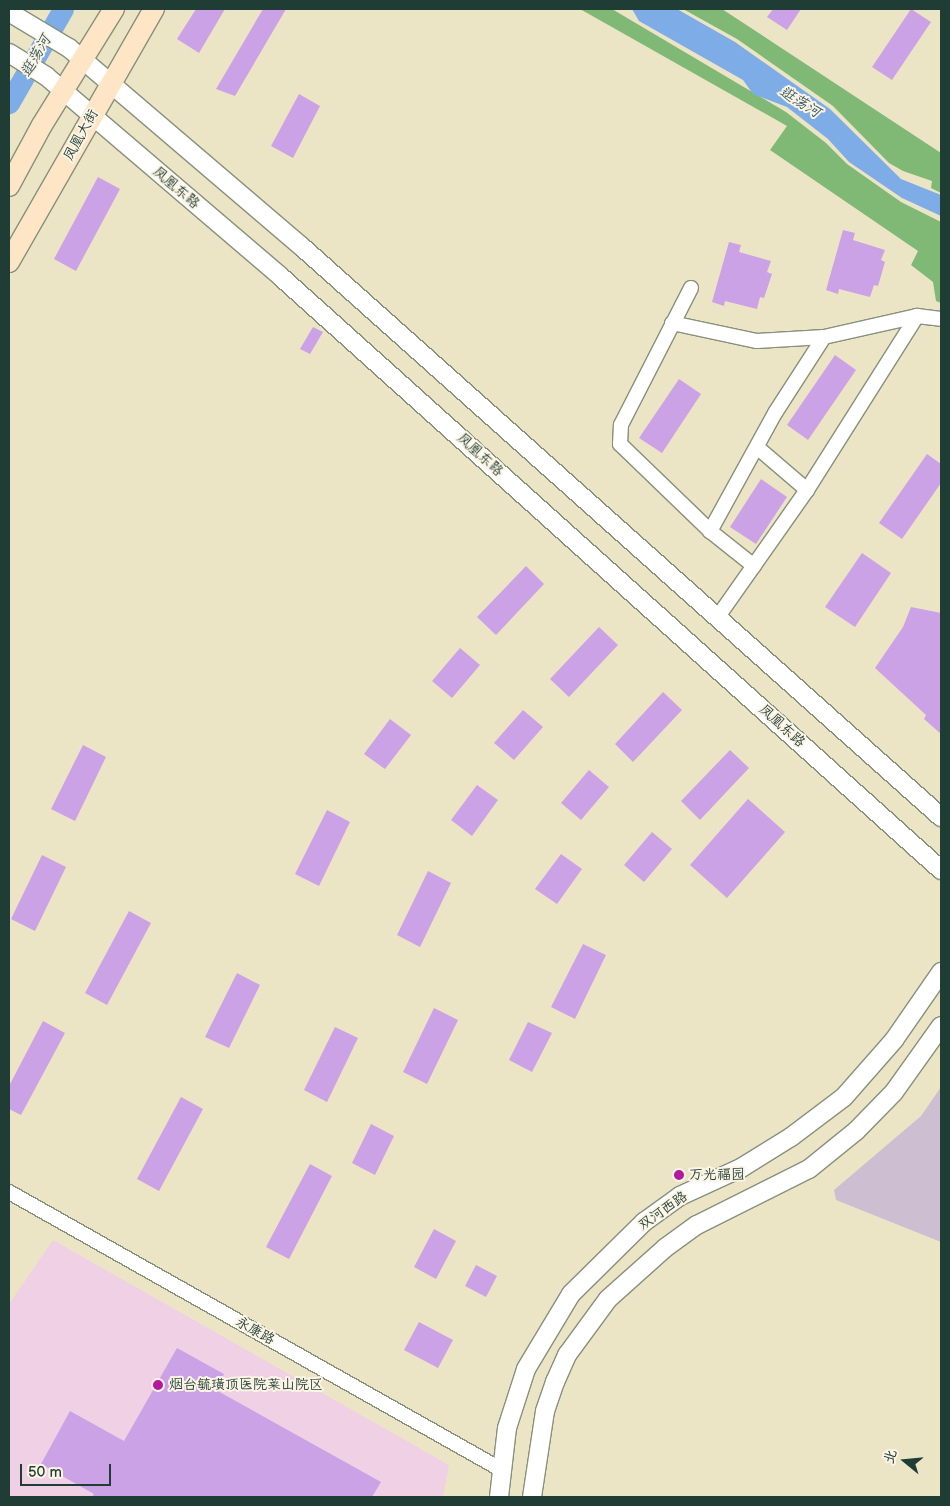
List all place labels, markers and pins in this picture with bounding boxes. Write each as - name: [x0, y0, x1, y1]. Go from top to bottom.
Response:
- place label: 万光福园: [689, 1167, 745, 1183]
- marker: 万光福园: [673, 1169, 685, 1181]
- place label: 烟台毓璜顶医院莱山院区: [169, 1377, 323, 1393]
- marker: 烟台毓璜顶医院莱山院区: [151, 1378, 165, 1392]

